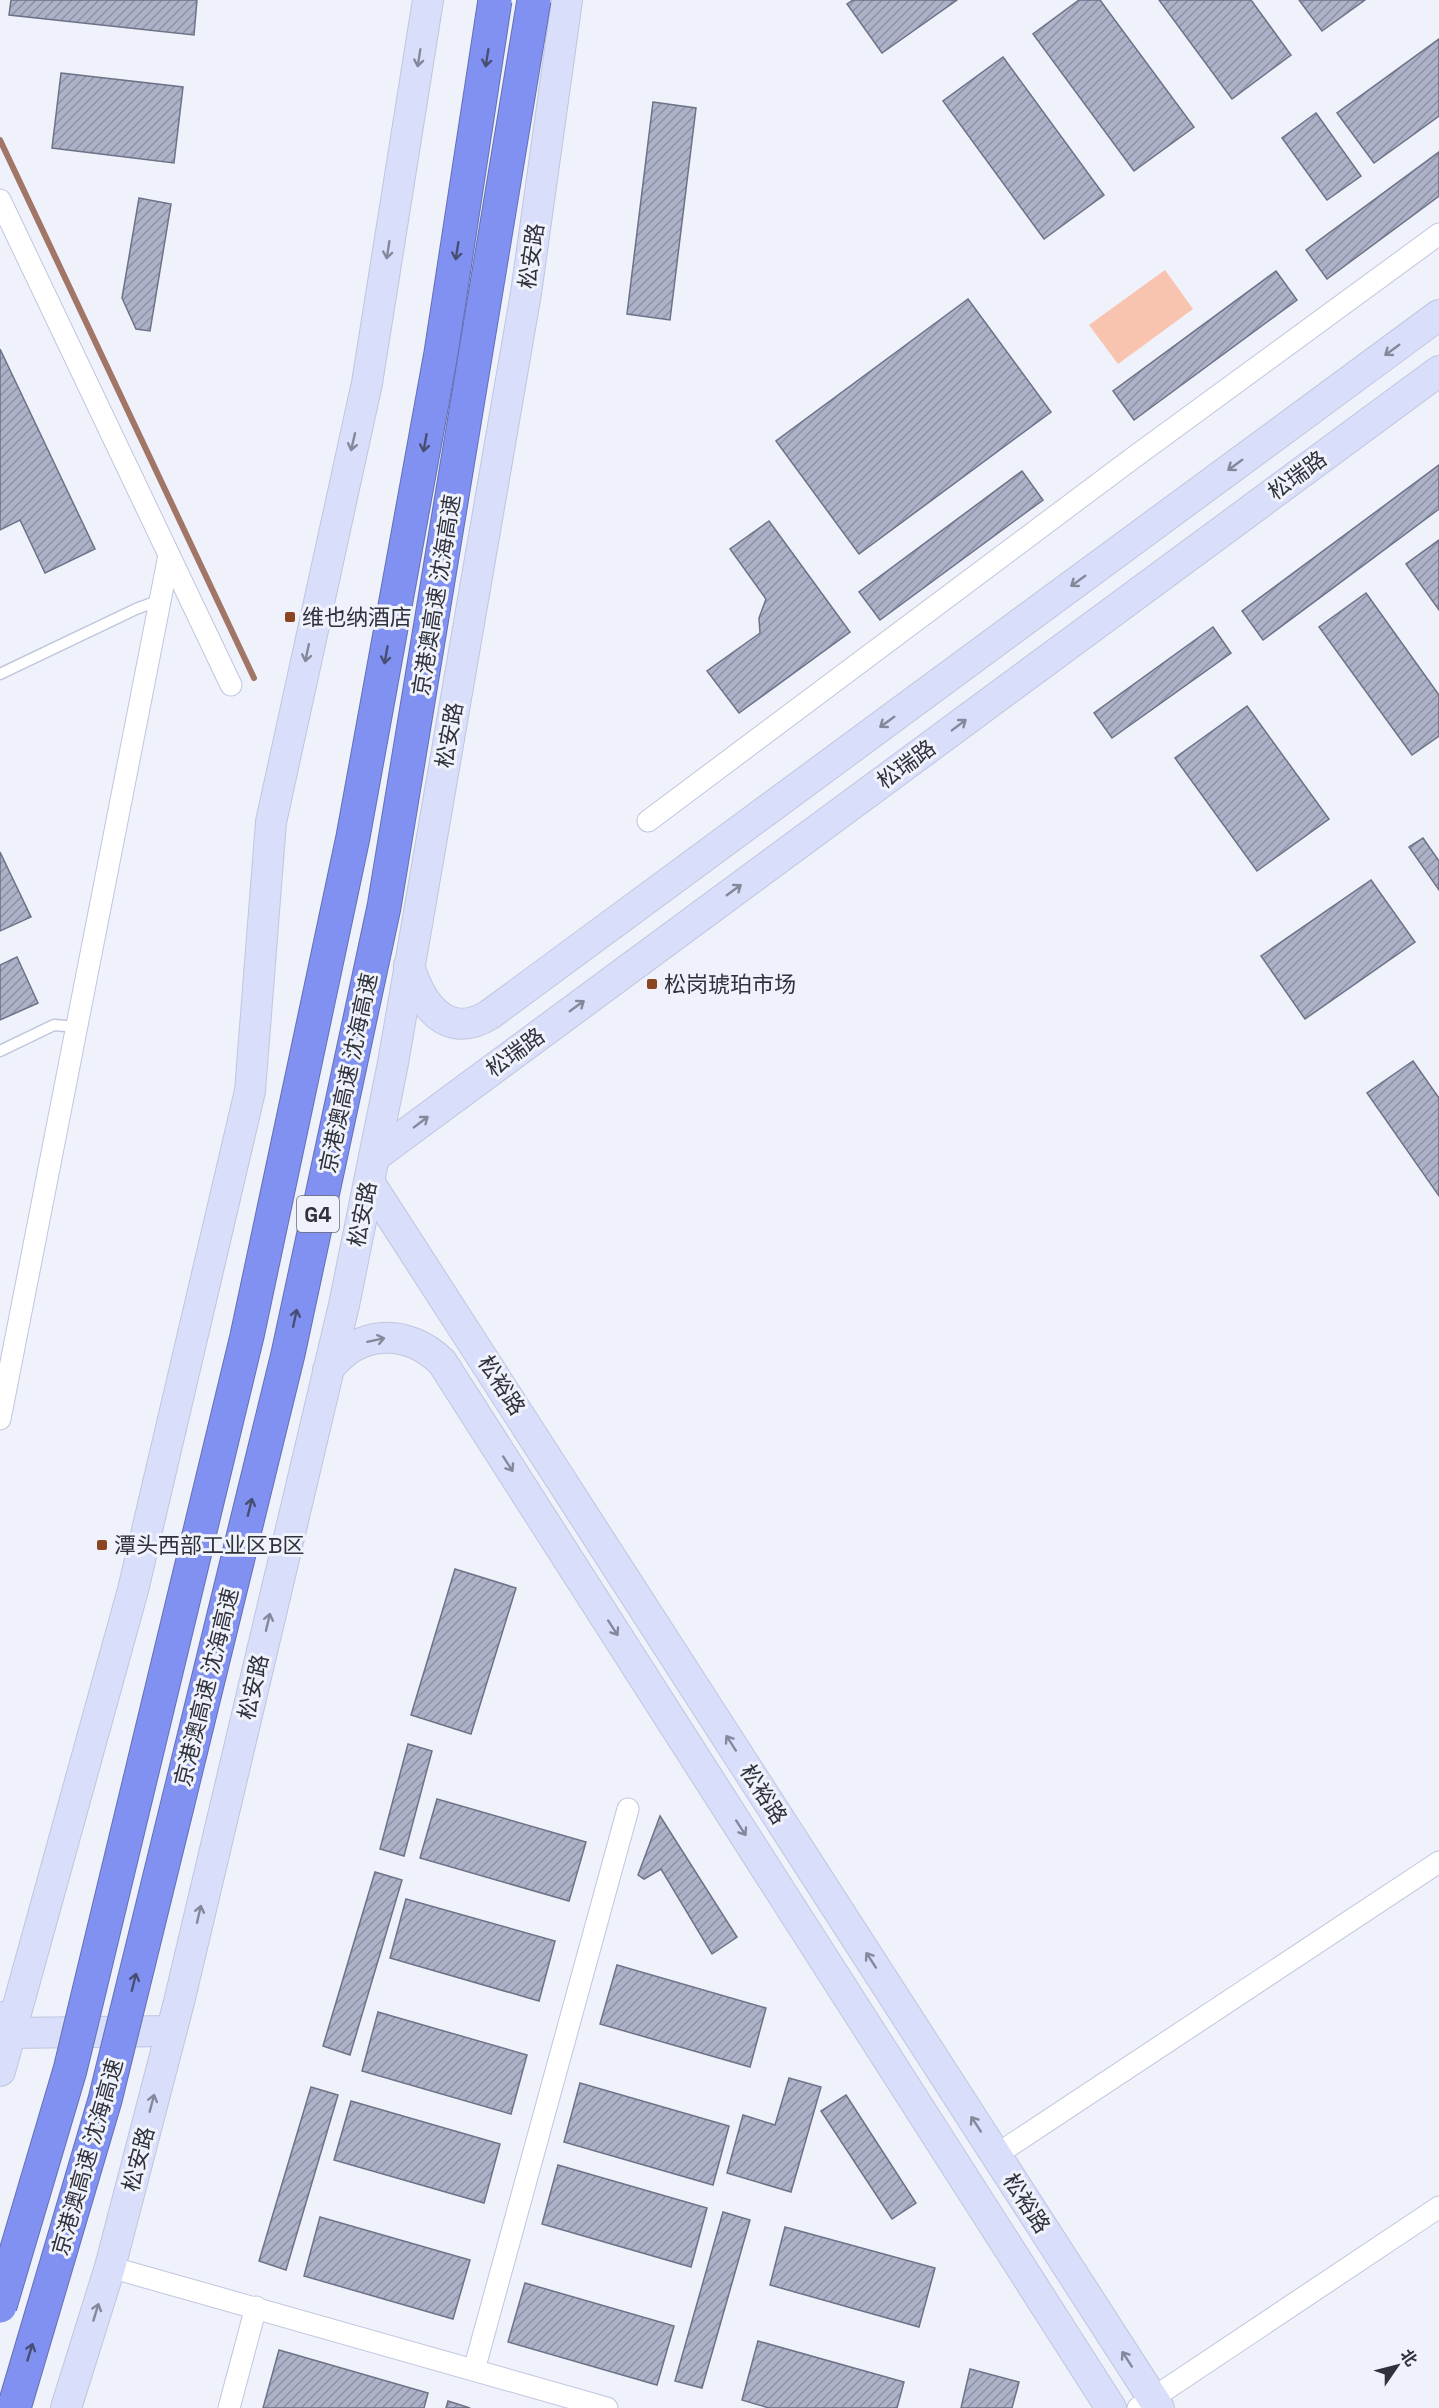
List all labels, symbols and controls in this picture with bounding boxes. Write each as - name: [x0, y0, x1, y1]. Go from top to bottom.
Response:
- one-way arrow: [413, 47, 424, 67]
- one-way arrow: [481, 47, 492, 67]
- street label: 松安路: [513, 221, 549, 291]
- one-way arrow: [382, 240, 393, 260]
- one-way arrow: [451, 240, 462, 260]
- one-way arrow: [1384, 343, 1400, 356]
- one-way arrow: [347, 432, 358, 451]
- one-way arrow: [419, 433, 430, 452]
- street label: 松瑞路: [1262, 444, 1332, 506]
- one-way arrow: [1227, 459, 1243, 472]
- street label: 京港澳高速 沈海高速: [406, 492, 466, 698]
- one-way arrow: [1071, 575, 1087, 587]
- place label: 维也纳酒店: [302, 603, 412, 631]
- marker: 维也纳酒店: [283, 610, 297, 624]
- one-way arrow: [301, 643, 313, 662]
- one-way arrow: [380, 645, 391, 665]
- street label: 松安路: [429, 700, 469, 770]
- one-way arrow: [880, 716, 896, 728]
- one-way arrow: [950, 719, 966, 731]
- street label: 松瑞路: [871, 733, 941, 795]
- one-way arrow: [726, 884, 742, 897]
- street label: 京港澳高速 沈海高速: [313, 970, 383, 1176]
- place label: 松岗琥珀市场: [664, 970, 796, 998]
- marker: 松岗琥珀市场: [645, 977, 659, 991]
- one-way arrow: [569, 1000, 585, 1012]
- street label: 松瑞路: [480, 1021, 550, 1083]
- one-way arrow: [412, 1116, 428, 1128]
- street label: 松安路: [342, 1179, 382, 1249]
- road number: G4: [297, 1196, 339, 1232]
- one-way arrow: [290, 1308, 302, 1327]
- one-way arrow: [366, 1334, 385, 1345]
- street label: 松裕路: [472, 1350, 532, 1420]
- one-way arrow: [502, 1455, 514, 1472]
- one-way arrow: [245, 1498, 257, 1517]
- place label: 潭头西部工业区B区: [114, 1531, 305, 1559]
- marker: 潭头西部工业区B区: [95, 1538, 109, 1552]
- street label: 京港澳高速 沈海高速: [168, 1585, 244, 1789]
- one-way arrow: [263, 1613, 275, 1632]
- one-way arrow: [607, 1620, 619, 1636]
- street label: 松安路: [232, 1652, 274, 1722]
- one-way arrow: [725, 1735, 737, 1752]
- street label: 松裕路: [734, 1759, 794, 1829]
- one-way arrow: [735, 1819, 747, 1836]
- one-way arrow: [194, 1905, 206, 1924]
- one-way arrow: [865, 1952, 877, 1969]
- one-way arrow: [128, 1973, 140, 1992]
- street label: 京港澳高速 沈海高速: [45, 2055, 129, 2259]
- one-way arrow: [147, 2094, 159, 2113]
- one-way arrow: [970, 2116, 982, 2133]
- street label: 松安路: [116, 2123, 160, 2195]
- street label: 松裕路: [997, 2168, 1057, 2238]
- one-way arrow: [91, 2303, 102, 2322]
- north arrow: [1367, 2336, 1427, 2396]
- one-way arrow: [25, 2343, 36, 2362]
- text: 北: [1396, 2345, 1422, 2370]
- one-way arrow: [1121, 2351, 1133, 2368]

